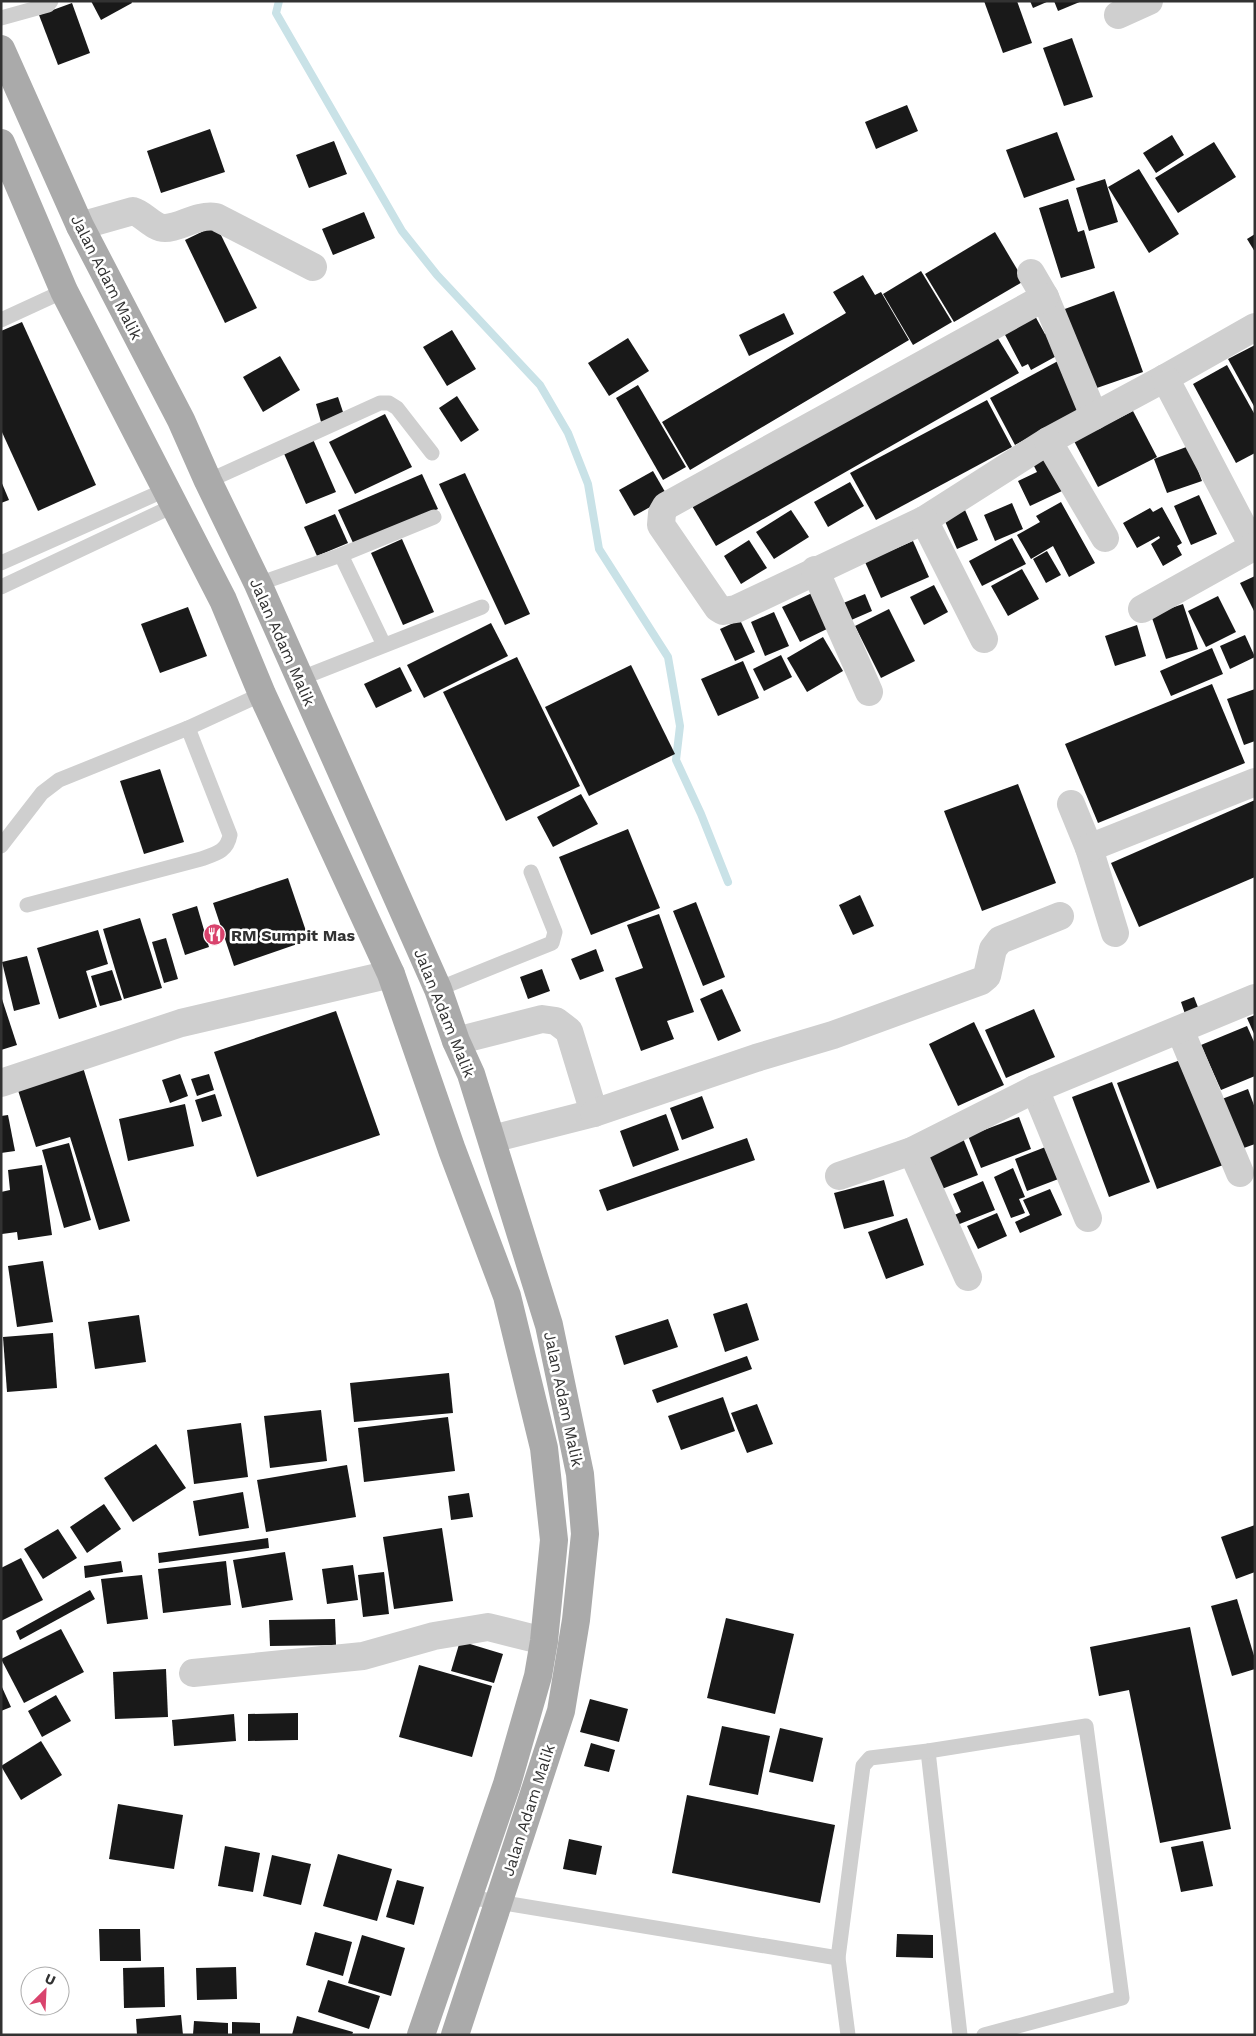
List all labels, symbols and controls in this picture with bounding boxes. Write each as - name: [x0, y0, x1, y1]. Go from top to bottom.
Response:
- street label: Jalan Adam Malik: [67, 212, 146, 343]
- street label: Jalan Adam Malik: [246, 576, 319, 709]
- restaurant icon: RM Sumpit Mas: [203, 923, 227, 947]
- place label: RM Sumpit Mas: [231, 926, 355, 945]
- street label: Jalan Adam Malik: [410, 946, 479, 1081]
- street label: Jalan Adam Malik: [540, 1330, 587, 1468]
- street label: Jalan Adam Malik: [498, 1742, 559, 1879]
- north arrow: [20, 1966, 70, 2016]
- text: U: [42, 1970, 58, 1988]

